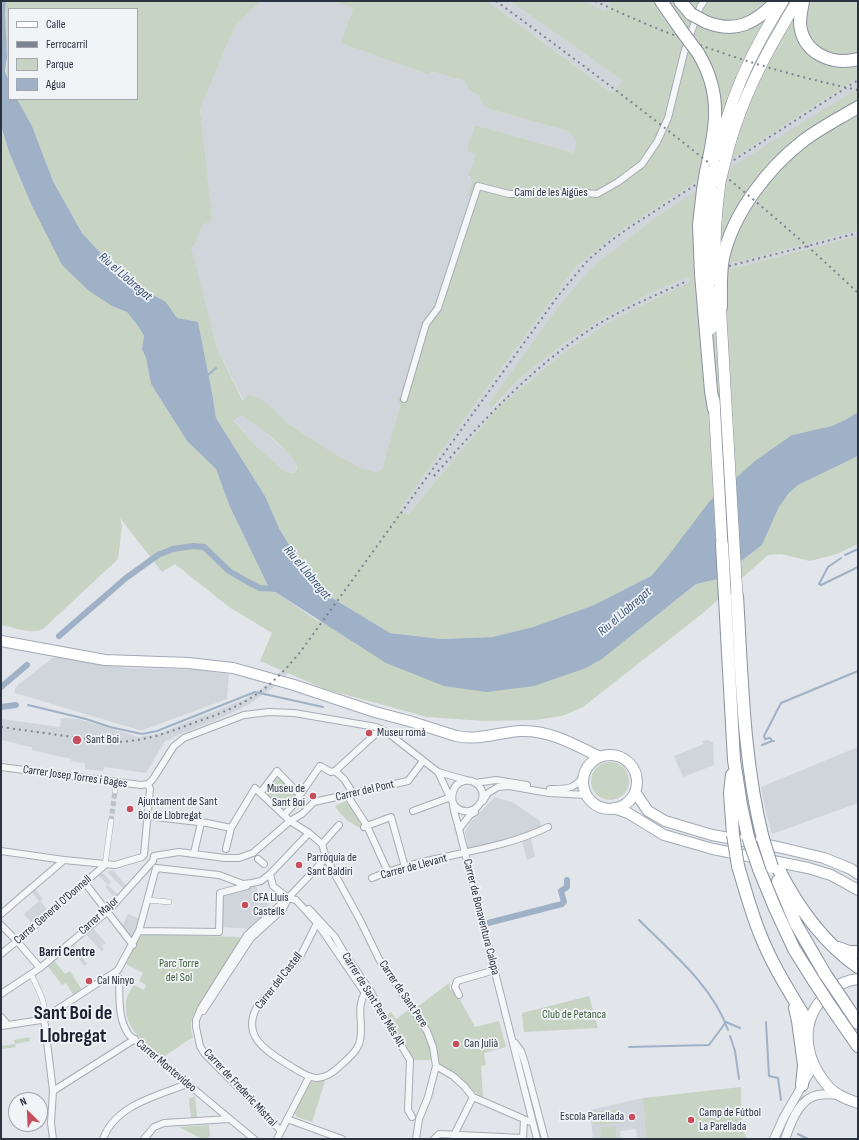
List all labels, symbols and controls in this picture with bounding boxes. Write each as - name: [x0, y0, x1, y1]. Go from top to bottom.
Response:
- legend: [8, 8, 138, 100]
- text: Calle: [46, 17, 66, 32]
- text: Ferrocarril: [46, 37, 88, 52]
- text: Parque: [46, 57, 74, 72]
- text: Agua: [46, 77, 66, 92]
- street label: Camí de les Aigües: [514, 186, 588, 200]
- water label: Riu el Llobregat: [95, 250, 155, 304]
- water label: Riu el Llobregat: [280, 543, 334, 603]
- water label: Riu el Llobregat: [595, 585, 655, 639]
- place label: Museu romà: [377, 726, 426, 740]
- marker: Museu romà: [364, 728, 374, 738]
- place label: Sant Boi: [86, 733, 119, 747]
- marker: Sant Boi: [71, 734, 83, 746]
- street label: Carrer Josep Torres i Bages: [22, 763, 128, 791]
- street label: Carrer del Pont: [334, 777, 396, 805]
- place label: Museu de Sant Boi: [267, 782, 305, 810]
- marker: Museu de Sant Boi: [308, 791, 318, 801]
- place label: Ajuntament de Sant Boi de Llobregat: [138, 795, 218, 823]
- marker: Ajuntament de Sant Boi de Llobregat: [125, 804, 135, 814]
- place label: Parròquia de Sant Baldiri: [307, 851, 357, 879]
- street label: Carrer de Llevant: [379, 851, 449, 883]
- street label: Carrer de Bonaventura Calopa: [460, 858, 502, 976]
- marker: Parròquia de Sant Baldiri: [294, 860, 304, 870]
- street label: Carrer General O'Donnell: [11, 872, 95, 948]
- place label: CFA Lluís Castells: [253, 891, 289, 919]
- street label: Carrer Major: [76, 894, 122, 938]
- marker: CFA Lluís Castells: [240, 900, 250, 910]
- district label: Barri Centre: [39, 945, 95, 961]
- street label: Carrer del Castell: [252, 950, 306, 1012]
- street label: Carrer de Sant Pere Més Alt: [338, 950, 408, 1050]
- park label: Parc Torre del Sol: [159, 957, 199, 985]
- street label: Carrer de Sant Pere: [375, 958, 431, 1030]
- place label: Cal Ninyo: [97, 974, 134, 988]
- marker: Cal Ninyo: [84, 976, 94, 986]
- district label: Sant Boi de Llobregat: [34, 1002, 112, 1049]
- park label: Club de Petanca: [542, 1008, 606, 1022]
- street label: Carrer Montevideo: [133, 1037, 199, 1095]
- place label: Can Julià: [464, 1037, 498, 1051]
- marker: Can Julià: [451, 1039, 461, 1049]
- street label: Carrer de Frederic Mistral: [200, 1046, 280, 1130]
- north arrow: [8, 1092, 48, 1132]
- text: N: [18, 1094, 29, 1109]
- place label: Camp de Fútbol La Parellada: [699, 1106, 761, 1134]
- place label: Escola Parellada: [560, 1110, 624, 1124]
- marker: Escola Parellada: [627, 1112, 637, 1122]
- marker: Camp de Fútbol La Parellada: [686, 1115, 696, 1125]

